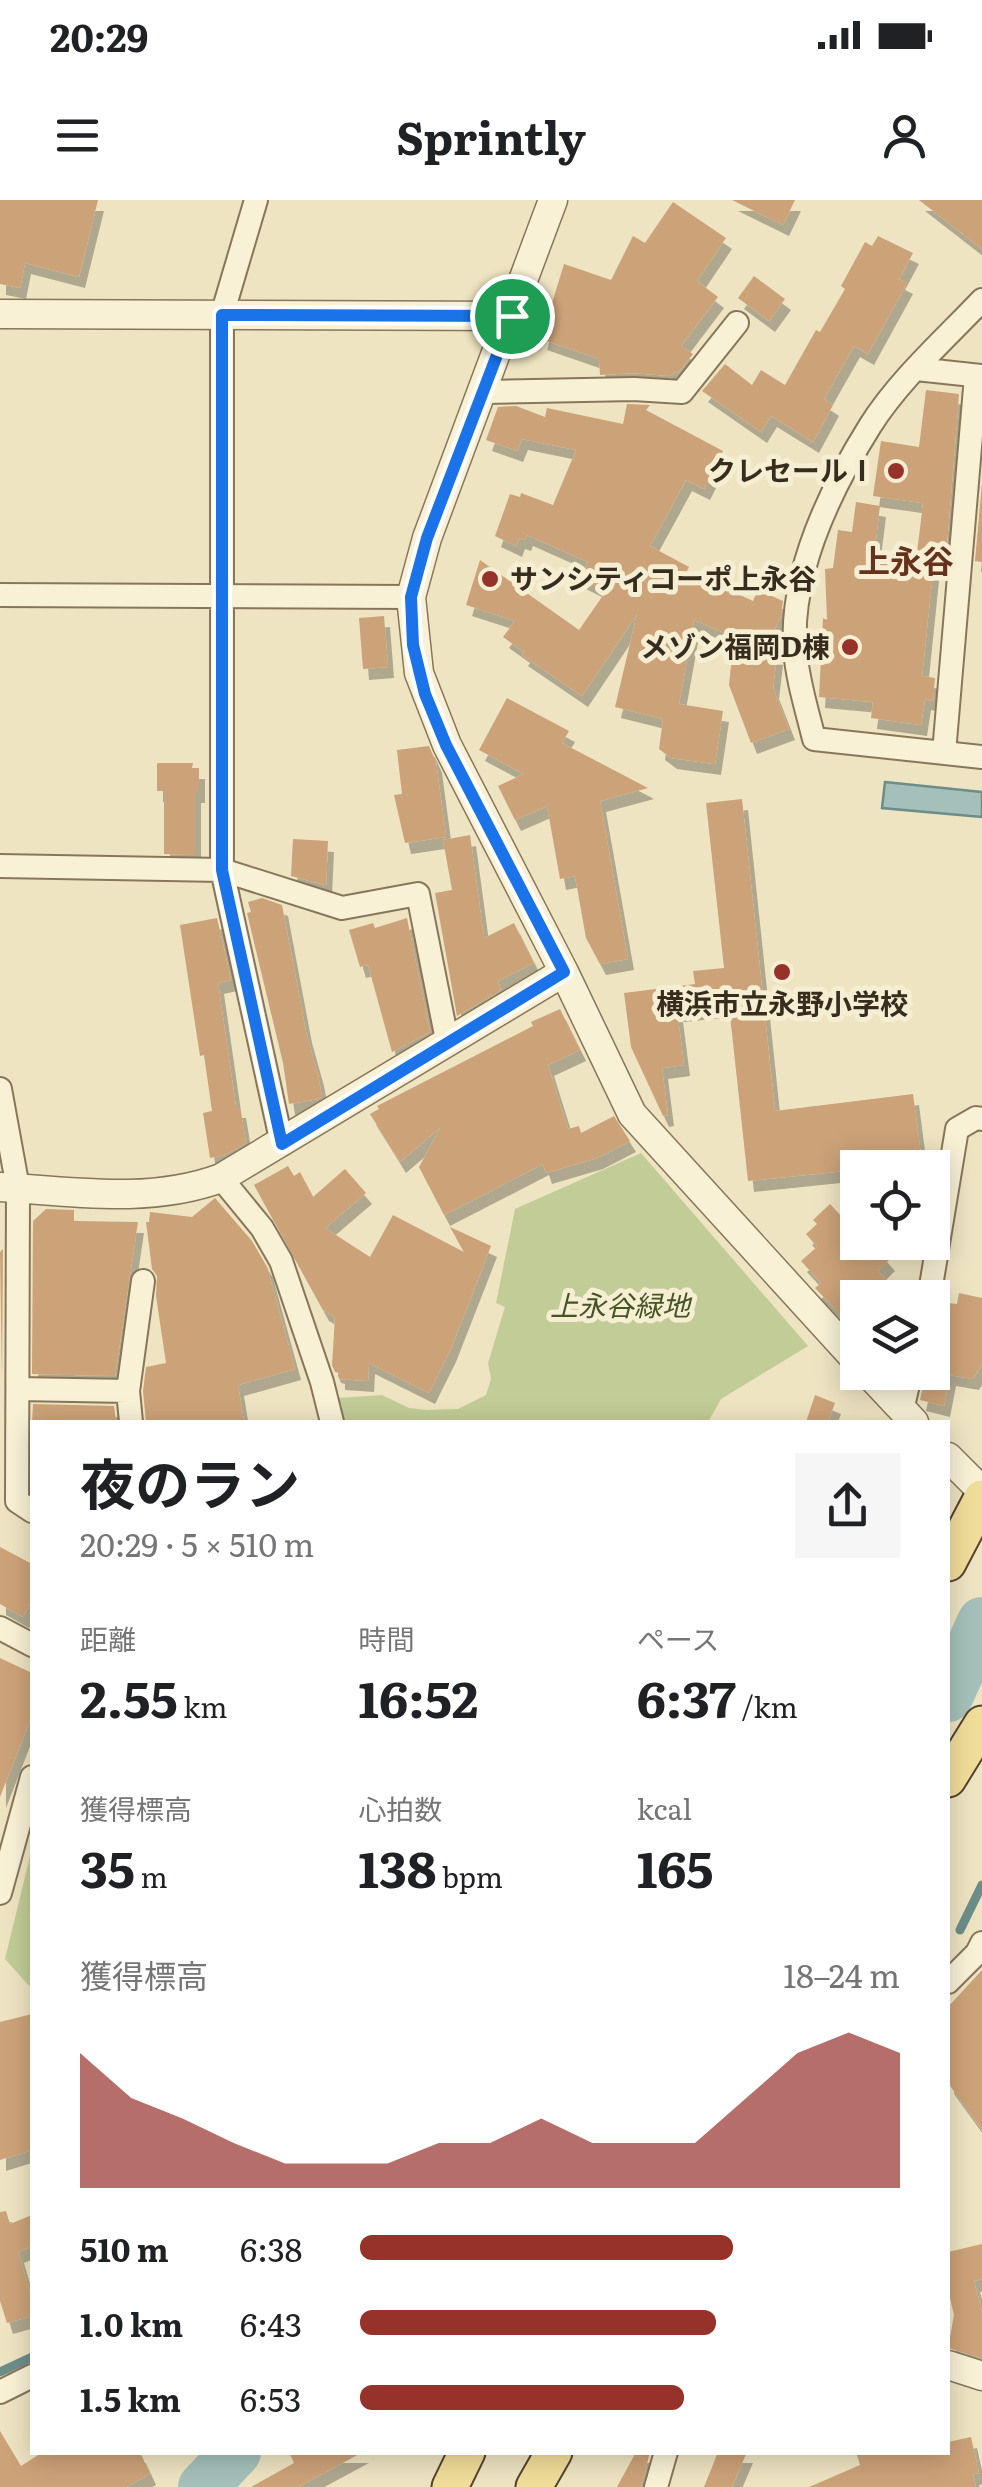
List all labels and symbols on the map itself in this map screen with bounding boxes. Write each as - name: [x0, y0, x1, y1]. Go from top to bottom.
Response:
- pin: [470, 274, 555, 359]
- place label: クレセールⅠ: [708, 448, 876, 490]
- marker: クレセールⅠ: [885, 460, 907, 482]
- district label: 上永谷: [858, 535, 954, 583]
- place label: サンシティコーポ上永谷: [510, 556, 816, 598]
- marker: サンシティコーポ上永谷: [479, 568, 501, 590]
- place label: メゾン福岡D棟: [640, 624, 830, 666]
- marker: メゾン福岡D棟: [839, 636, 861, 658]
- marker: 横浜市立永野小学校: [771, 961, 793, 983]
- place label: 横浜市立永野小学校: [656, 981, 908, 1023]
- park label: 上永谷緑地: [550, 1283, 693, 1325]

